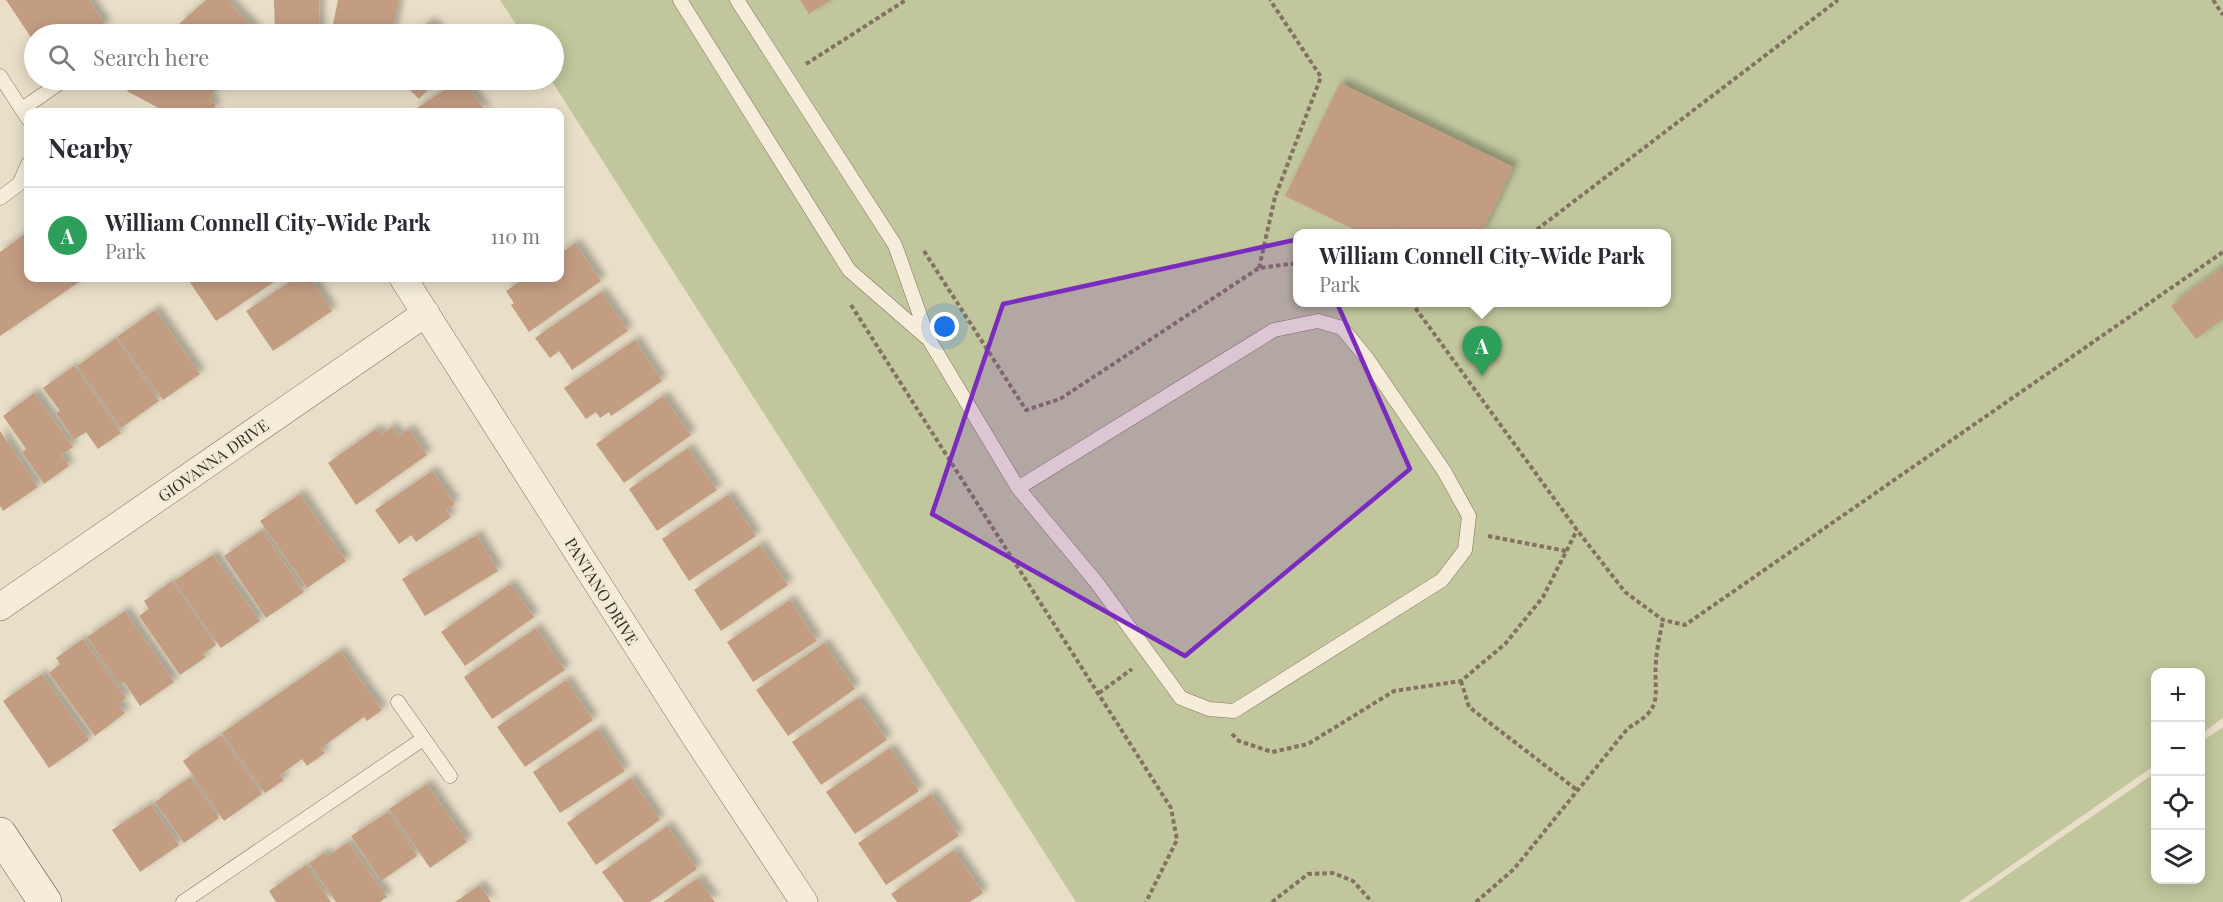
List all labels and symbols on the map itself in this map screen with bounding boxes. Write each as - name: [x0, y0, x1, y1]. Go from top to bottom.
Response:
- your location: [930, 312, 959, 341]
- pin: A: [1462, 326, 1502, 376]
- street label: GIOVANNA DRIVE: [153, 414, 273, 506]
- street label: PANTANO DRIVE: [561, 533, 643, 649]

